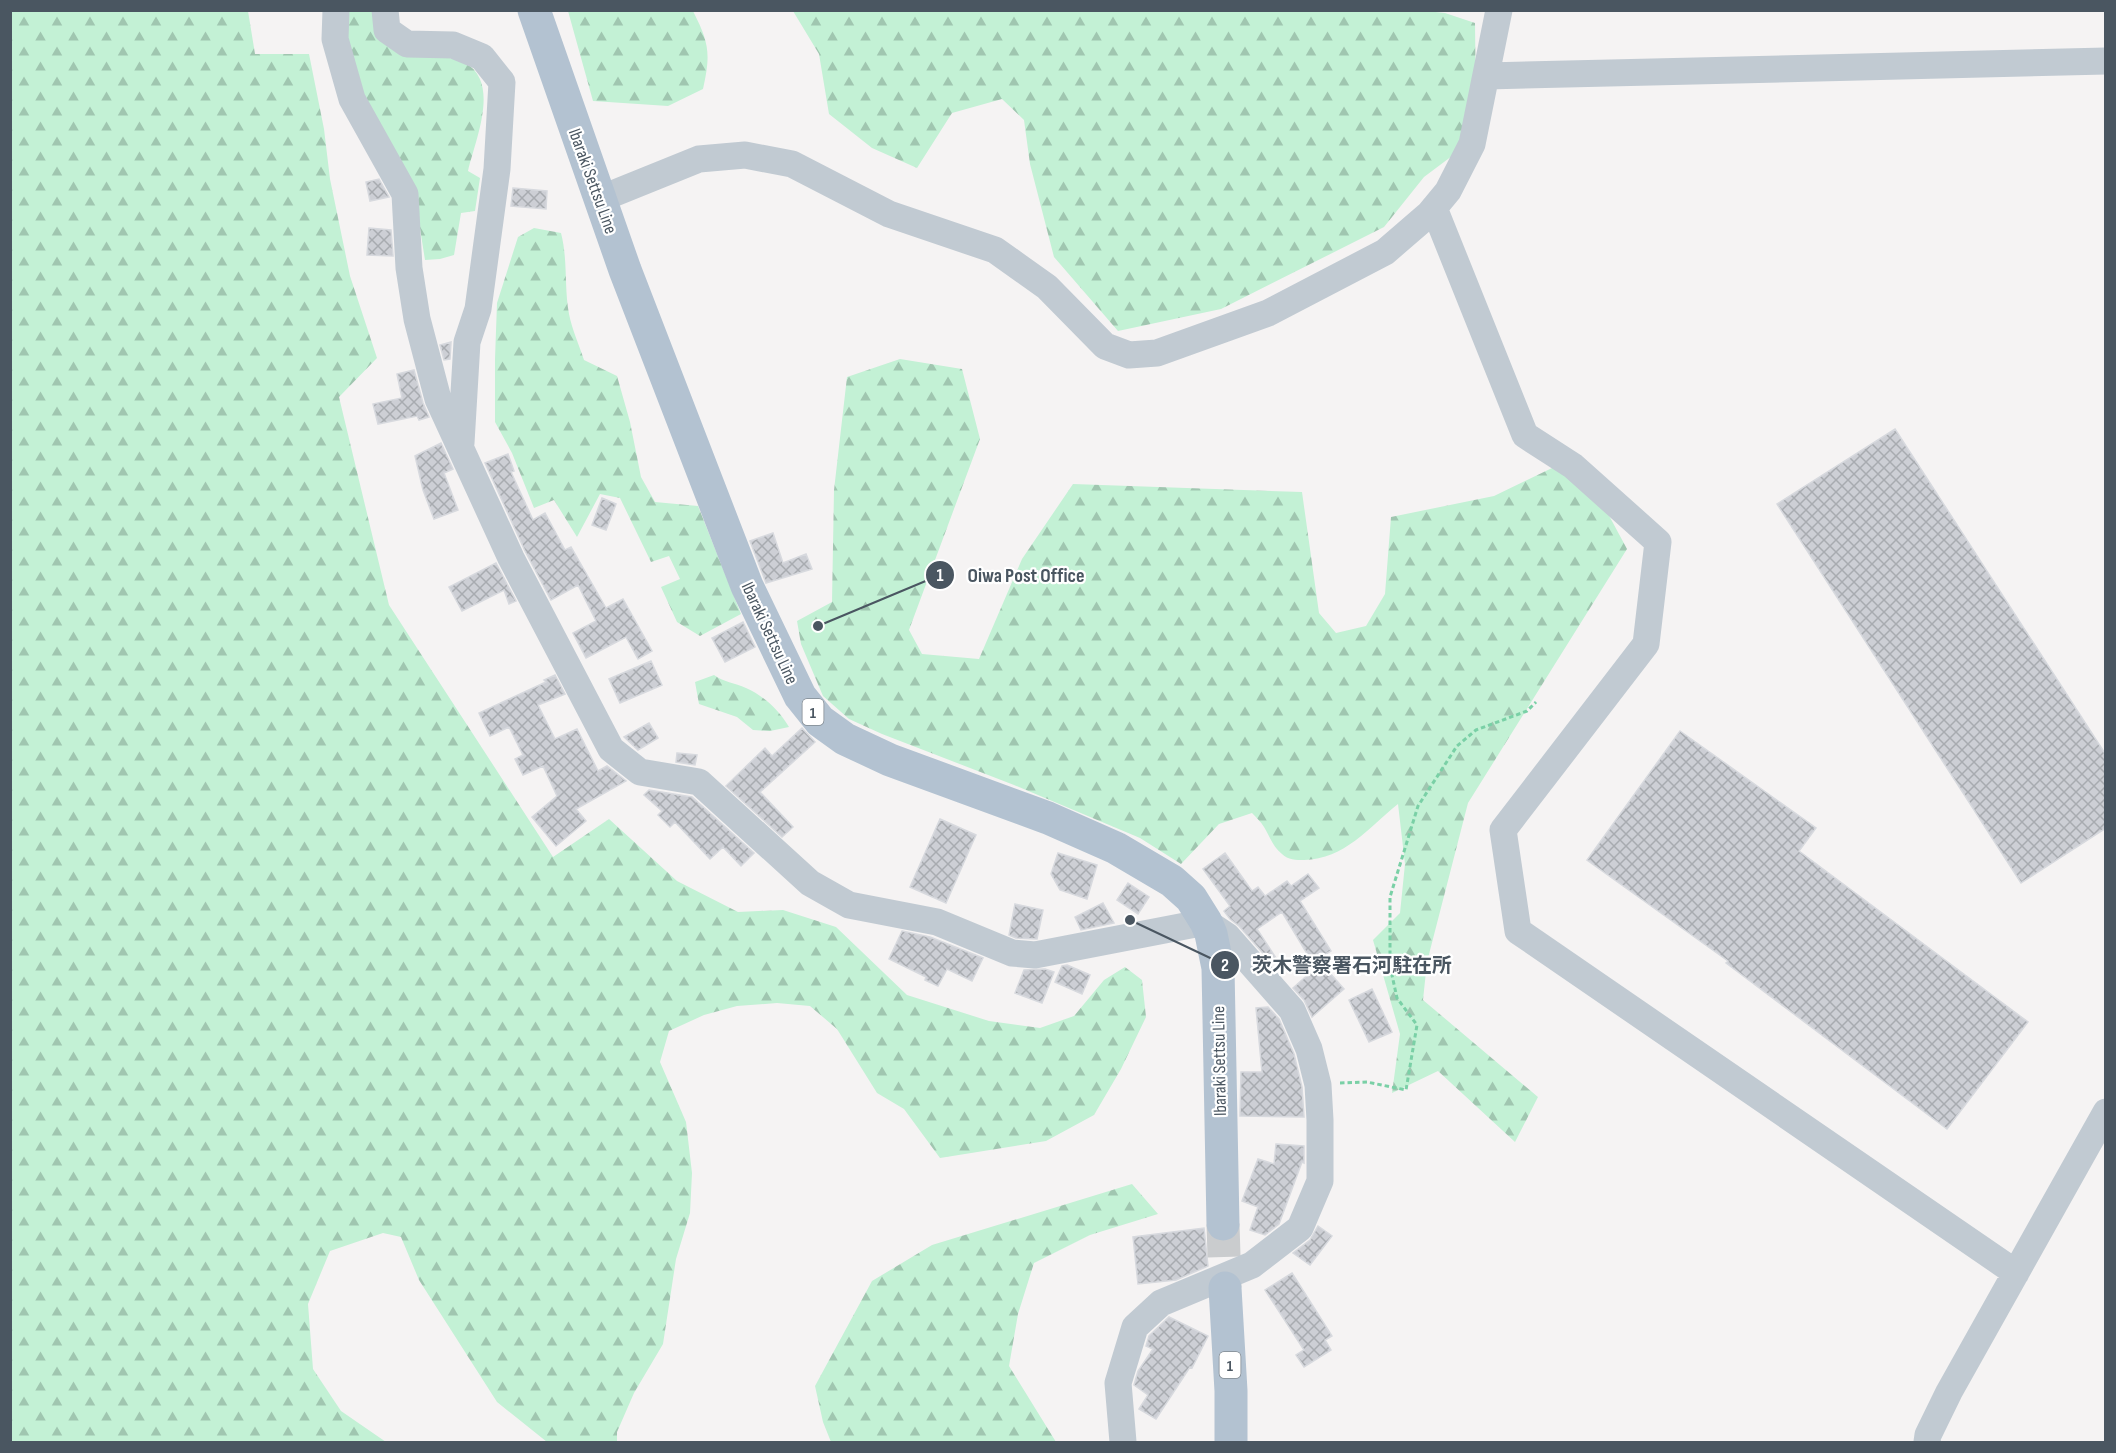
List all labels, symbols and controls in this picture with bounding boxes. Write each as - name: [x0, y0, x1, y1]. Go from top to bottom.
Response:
- street label: Ibaraki Settsu Line: [564, 126, 621, 237]
- callout: Oiwa Post Office: [925, 556, 1096, 594]
- text: Oiwa Post Office: [968, 564, 1084, 588]
- text: 1: [936, 565, 944, 586]
- street label: Ibaraki Settsu Line: [737, 579, 802, 688]
- road number: 1: [802, 699, 824, 725]
- callout: 茨木警察署石河駐在所: [1210, 946, 1464, 984]
- text: 茨木警察署石河駐在所: [1252, 954, 1452, 978]
- text: 2: [1221, 955, 1229, 976]
- street label: Ibaraki Settsu Line: [1208, 1006, 1231, 1116]
- road number: 1: [1220, 1352, 1240, 1378]

